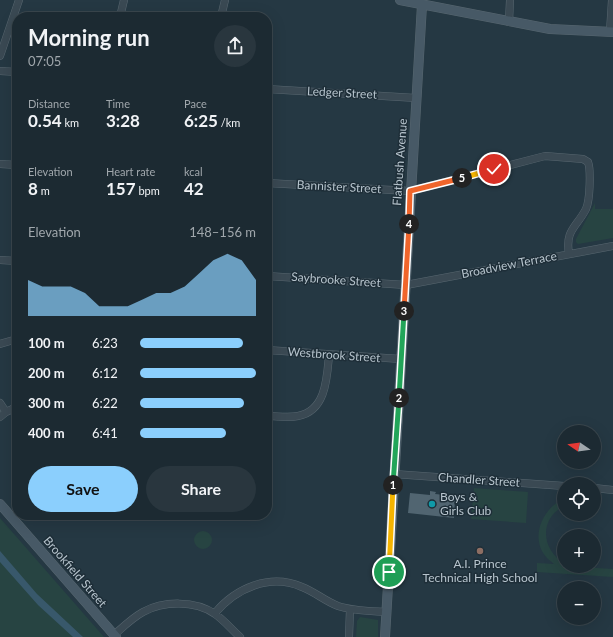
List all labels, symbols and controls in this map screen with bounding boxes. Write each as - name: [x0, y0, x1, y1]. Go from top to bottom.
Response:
- text: Morning run: [28, 24, 150, 51]
- button: share: [214, 25, 256, 67]
- text: 07:05: [28, 53, 61, 69]
- street label: Ledger Street: [307, 83, 378, 102]
- text: Distance: [28, 97, 70, 110]
- text: Time: [106, 97, 130, 110]
- text: Pace: [184, 97, 207, 110]
- text: 0.54: [28, 110, 62, 131]
- text: 3:28: [106, 110, 140, 131]
- text: 6:25: [184, 110, 218, 131]
- text: km: [62, 116, 79, 129]
- text: /km: [218, 116, 240, 129]
- street label: Flatbush Avenue: [389, 118, 410, 206]
- pin: [477, 152, 511, 186]
- icon: check: [483, 158, 505, 180]
- text: Elevation: [28, 165, 73, 178]
- text: Heart rate: [106, 165, 155, 178]
- text: kcal: [184, 165, 203, 178]
- pin: 5: [452, 168, 472, 188]
- text: 5: [459, 171, 465, 184]
- street label: Bannister Street: [296, 177, 382, 196]
- text: 8: [28, 178, 38, 199]
- text: 157: [106, 178, 136, 199]
- text: 42: [184, 178, 204, 199]
- text: m: [38, 184, 50, 197]
- text: bpm: [136, 184, 160, 197]
- pin: 4: [399, 214, 419, 234]
- text: 4: [406, 217, 412, 230]
- text: Elevation: [28, 224, 81, 240]
- text: 148–156 m: [189, 224, 256, 240]
- street label: Broadview Terrace: [460, 248, 558, 281]
- street label: Saybrooke Street: [291, 269, 382, 290]
- pin: 3: [394, 301, 414, 321]
- text: 3: [401, 304, 407, 317]
- text: 100 m: [28, 335, 65, 351]
- text: 6:23: [92, 335, 118, 351]
- street label: Westbrook Street: [287, 344, 382, 365]
- text: 200 m: [28, 365, 65, 381]
- text: 6:12: [92, 365, 118, 381]
- pin: 2: [389, 388, 409, 408]
- text: 2: [396, 391, 402, 404]
- text: 300 m: [28, 395, 65, 411]
- text: 6:22: [92, 395, 118, 411]
- text: 400 m: [28, 425, 65, 441]
- text: 6:41: [92, 425, 118, 441]
- north arrow: [557, 425, 601, 469]
- map controls: [557, 425, 601, 625]
- button: Save: [28, 466, 138, 512]
- button: Share: [146, 466, 256, 512]
- street label: Chandler Street: [438, 469, 521, 490]
- pin: 1: [383, 475, 403, 495]
- button: locate: [557, 477, 601, 521]
- text: 1: [390, 478, 396, 491]
- place label: Boys & Girls Club: [440, 489, 492, 518]
- marker: Boys & Girls Club: [427, 499, 437, 509]
- button: +: [557, 529, 601, 573]
- street label: Brookfield Street: [41, 533, 111, 611]
- marker: A.I. Prince Technical High School: [475, 546, 485, 556]
- pin: [372, 555, 406, 589]
- place label: A.I. Prince Technical High School: [423, 556, 537, 585]
- icon: arrive: [378, 561, 400, 583]
- button: −: [557, 581, 601, 625]

